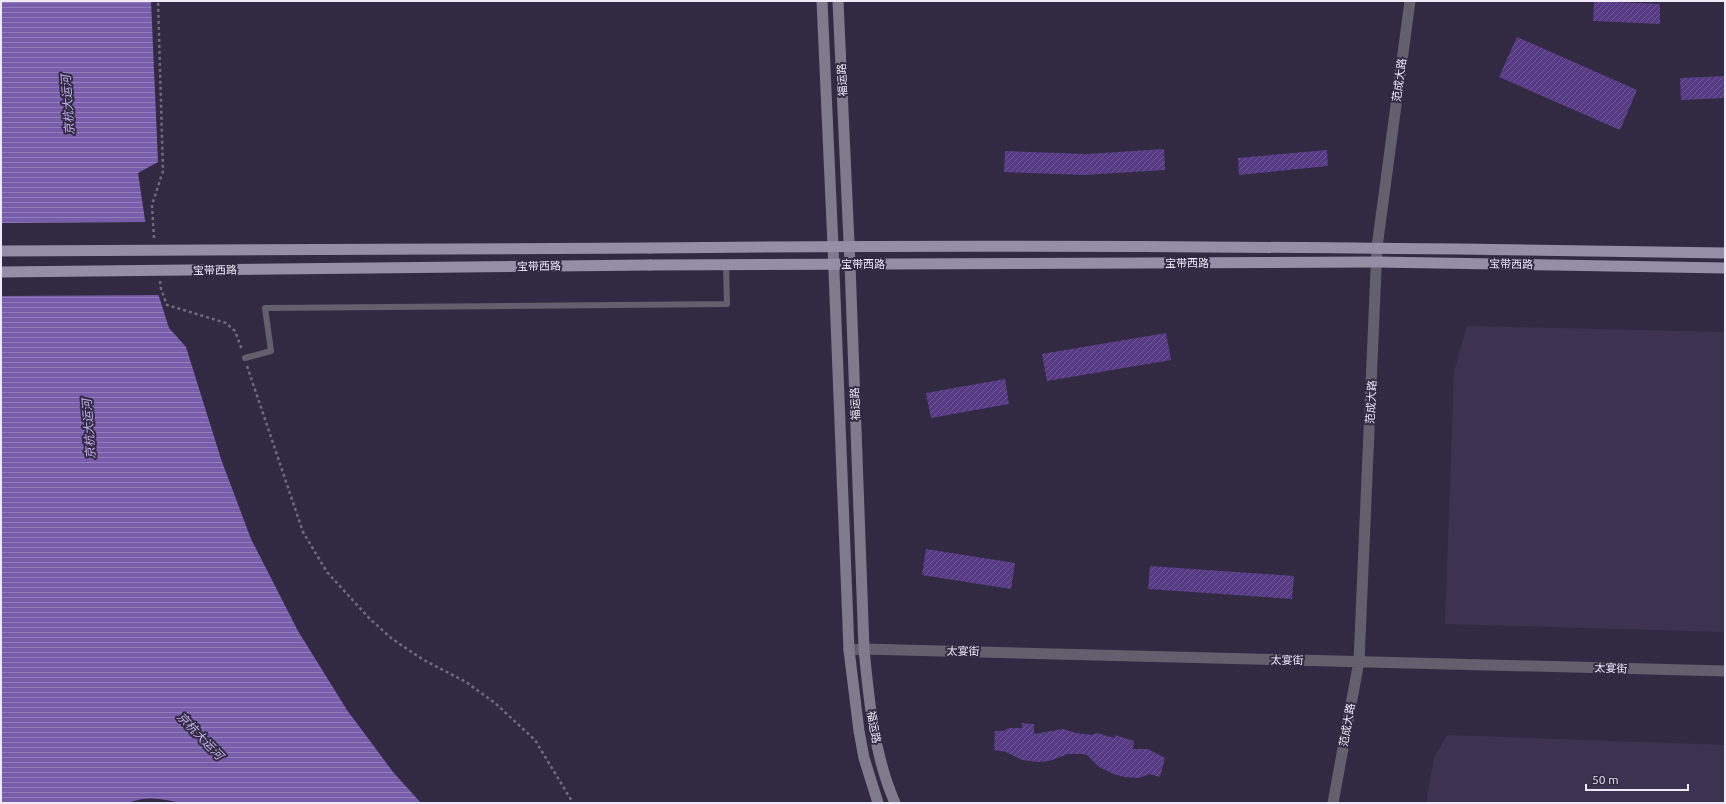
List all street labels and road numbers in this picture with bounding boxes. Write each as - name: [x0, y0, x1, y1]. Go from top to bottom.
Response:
- street label: 范成大路: [1390, 57, 1408, 103]
- street label: 福运路: [835, 63, 849, 97]
- street label: 宝带西路: [1165, 257, 1209, 269]
- street label: 宝带西路: [841, 258, 885, 270]
- street label: 宝带西路: [1489, 258, 1533, 270]
- street label: 宝带西路: [517, 260, 561, 272]
- street label: 宝带西路: [193, 264, 237, 276]
- street label: 范成大路: [1364, 380, 1378, 424]
- street label: 福运路: [848, 387, 862, 421]
- street label: 太宴街: [946, 645, 980, 657]
- street label: 太宴街: [1270, 654, 1304, 666]
- street label: 太宴街: [1594, 661, 1628, 675]
- street label: 范成大路: [1337, 702, 1357, 748]
- street label: 福运路: [865, 710, 883, 744]

